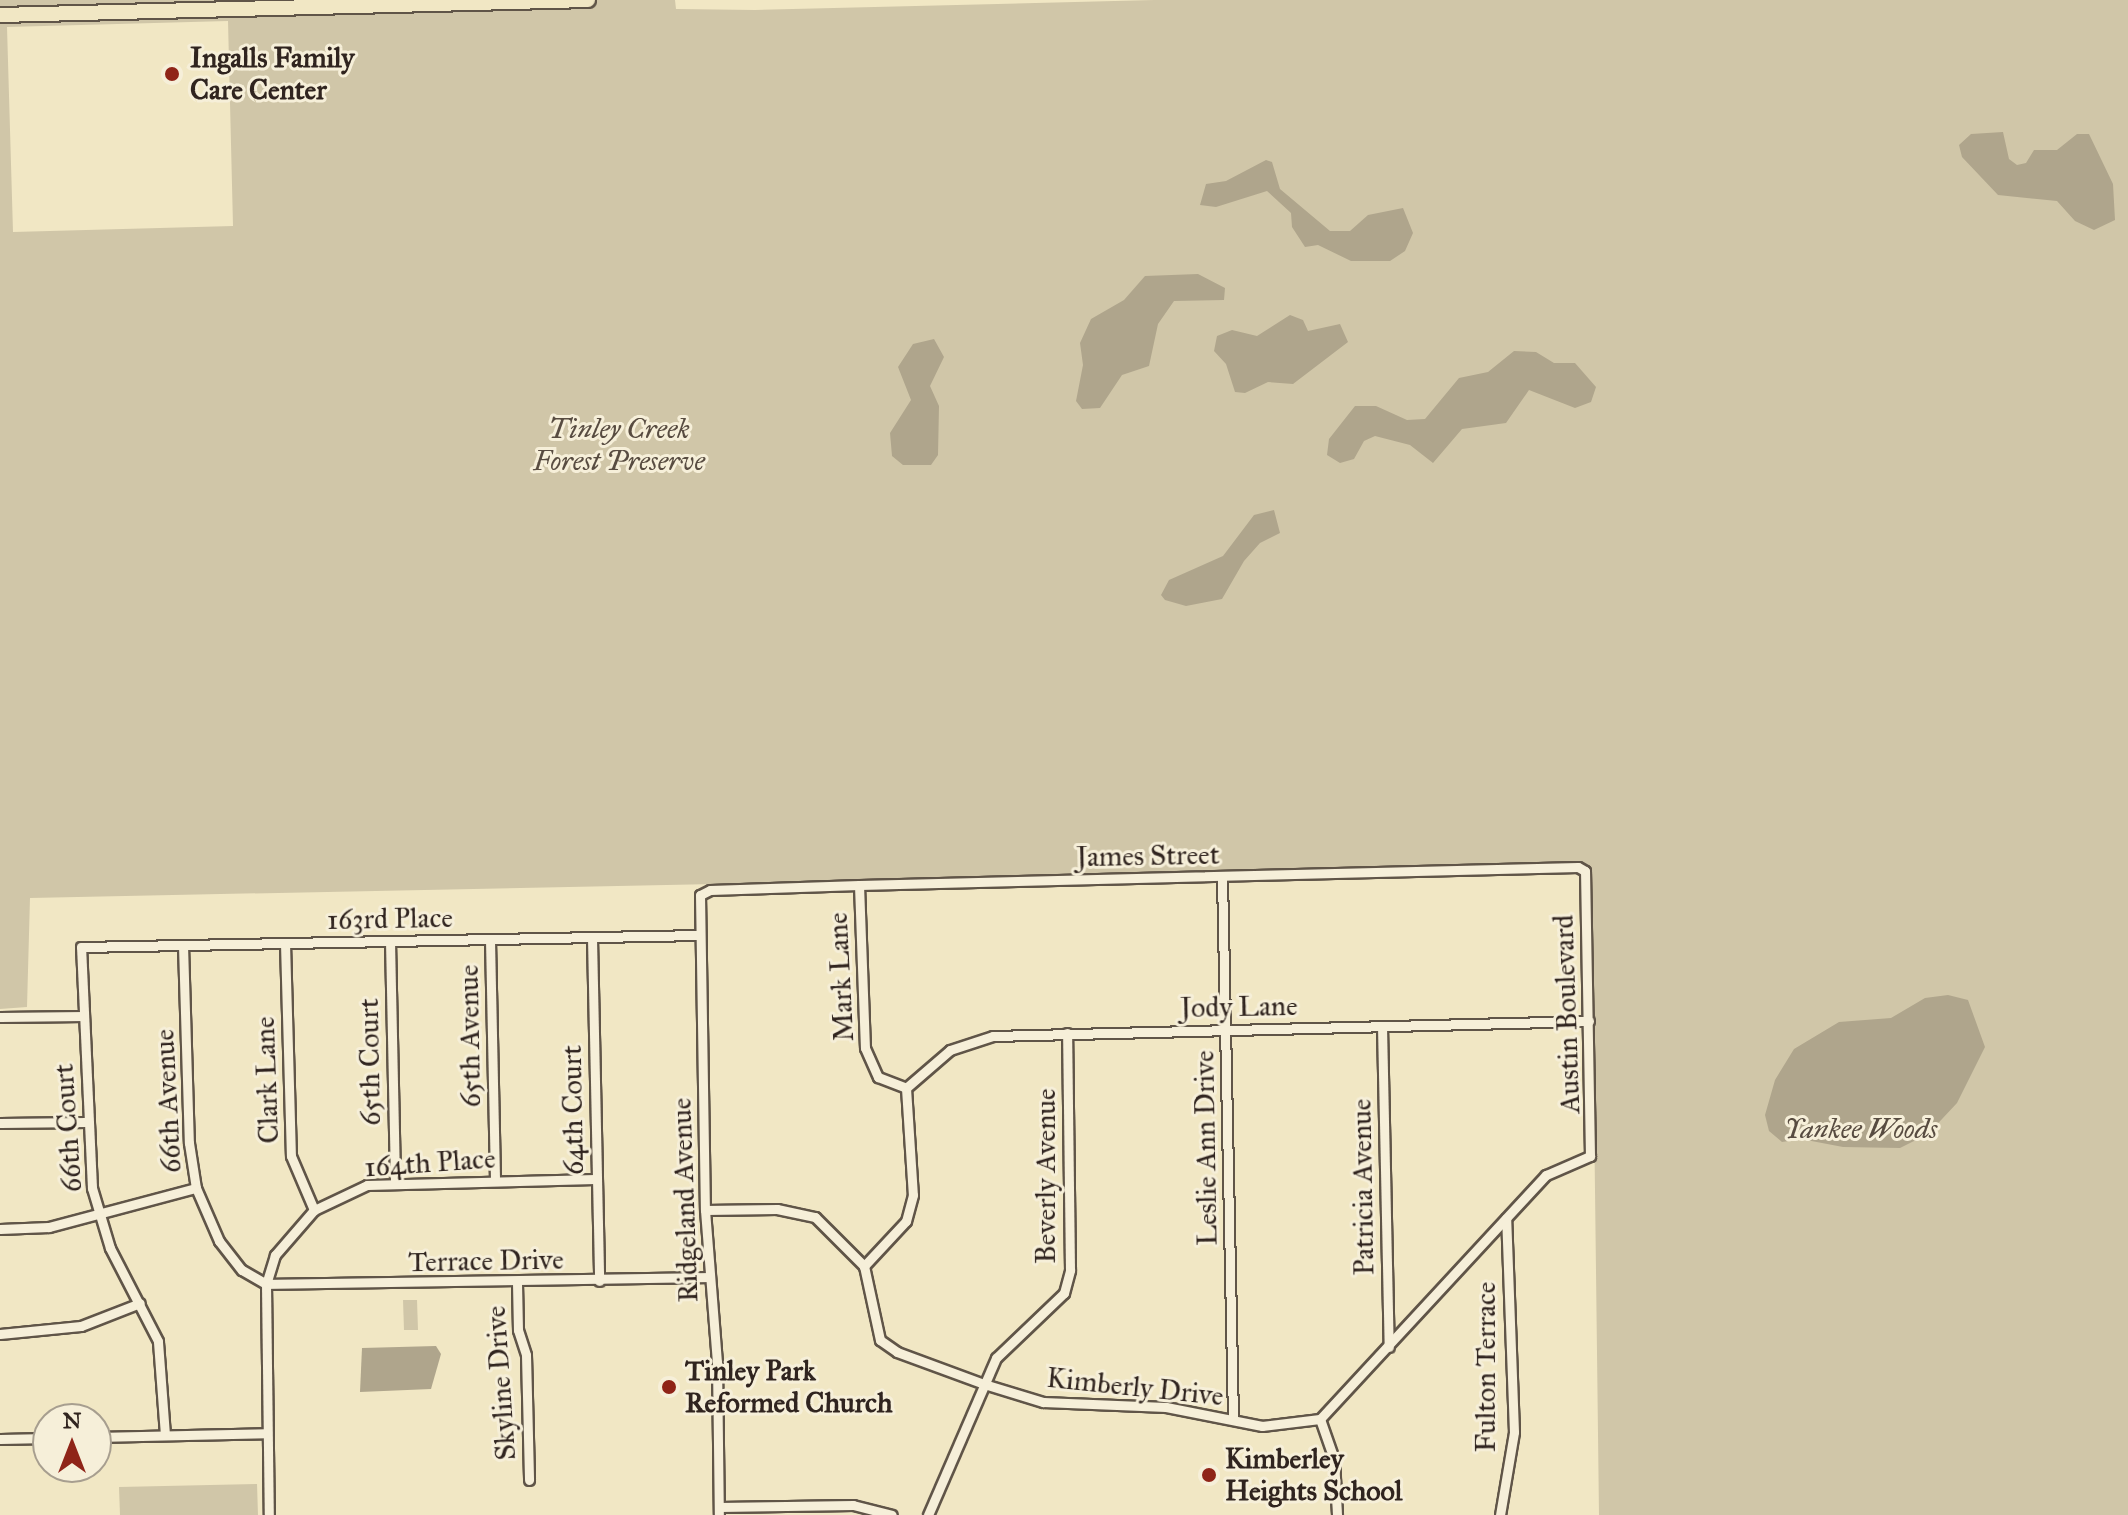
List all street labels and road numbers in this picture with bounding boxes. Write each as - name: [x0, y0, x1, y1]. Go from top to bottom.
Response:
- street label: James Street: [1076, 838, 1220, 874]
- street label: 163rd Place: [327, 901, 453, 937]
- street label: Mark Lane: [821, 912, 861, 1042]
- street label: Austin Boulevard: [1547, 914, 1587, 1114]
- street label: 65th Avenue: [452, 964, 488, 1108]
- street label: Jody Lane: [1180, 989, 1298, 1025]
- street label: 65th Court: [352, 998, 388, 1126]
- street label: Clark Lane: [248, 1016, 286, 1144]
- street label: 66th Avenue: [147, 1028, 189, 1174]
- street label: 64th Court: [555, 1045, 591, 1175]
- street label: Leslie Ann Drive: [1187, 1050, 1225, 1246]
- street label: 66th Court: [47, 1063, 89, 1193]
- street label: Beverly Avenue: [1029, 1088, 1063, 1264]
- street label: Ridgeland Avenue: [665, 1097, 705, 1303]
- street label: Patricia Avenue: [1345, 1098, 1381, 1276]
- street label: 164th Place: [363, 1142, 497, 1184]
- street label: Terrace Drive: [408, 1243, 564, 1279]
- street label: Fulton Terrace: [1469, 1282, 1503, 1452]
- street label: Skyline Drive: [479, 1305, 523, 1461]
- street label: Kimberly Drive: [1045, 1361, 1225, 1413]

